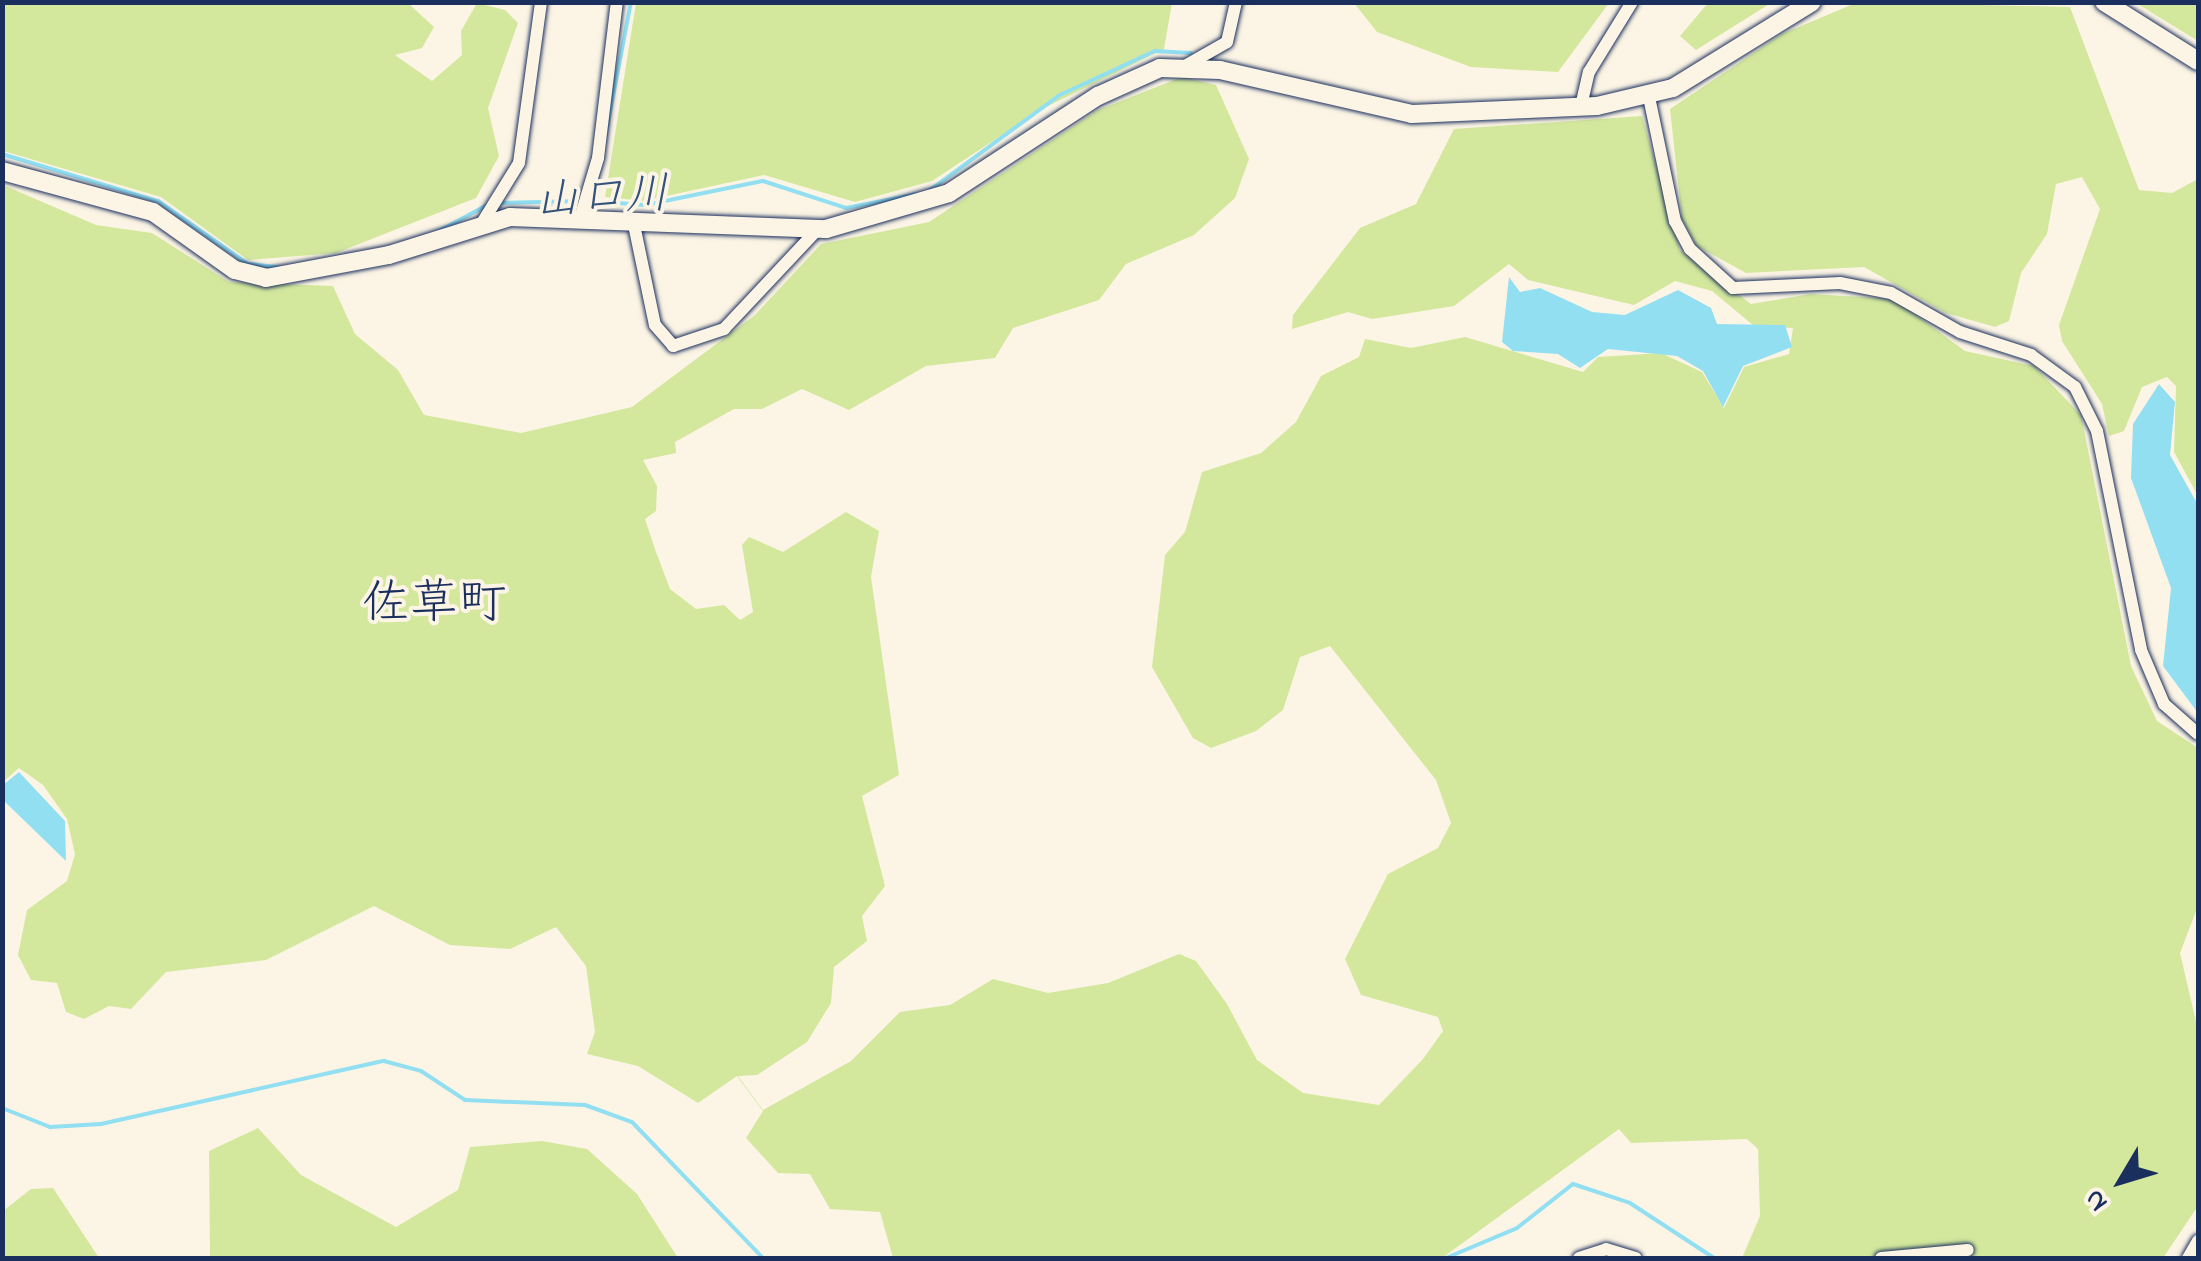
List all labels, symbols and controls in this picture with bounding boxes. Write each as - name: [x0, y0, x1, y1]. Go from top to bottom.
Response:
- water label: 山口川: [533, 170, 671, 230]
- district label: 佐草町: [362, 577, 506, 635]
- north arrow: [2071, 1131, 2171, 1231]
- text: N: [2075, 1180, 2119, 1220]

